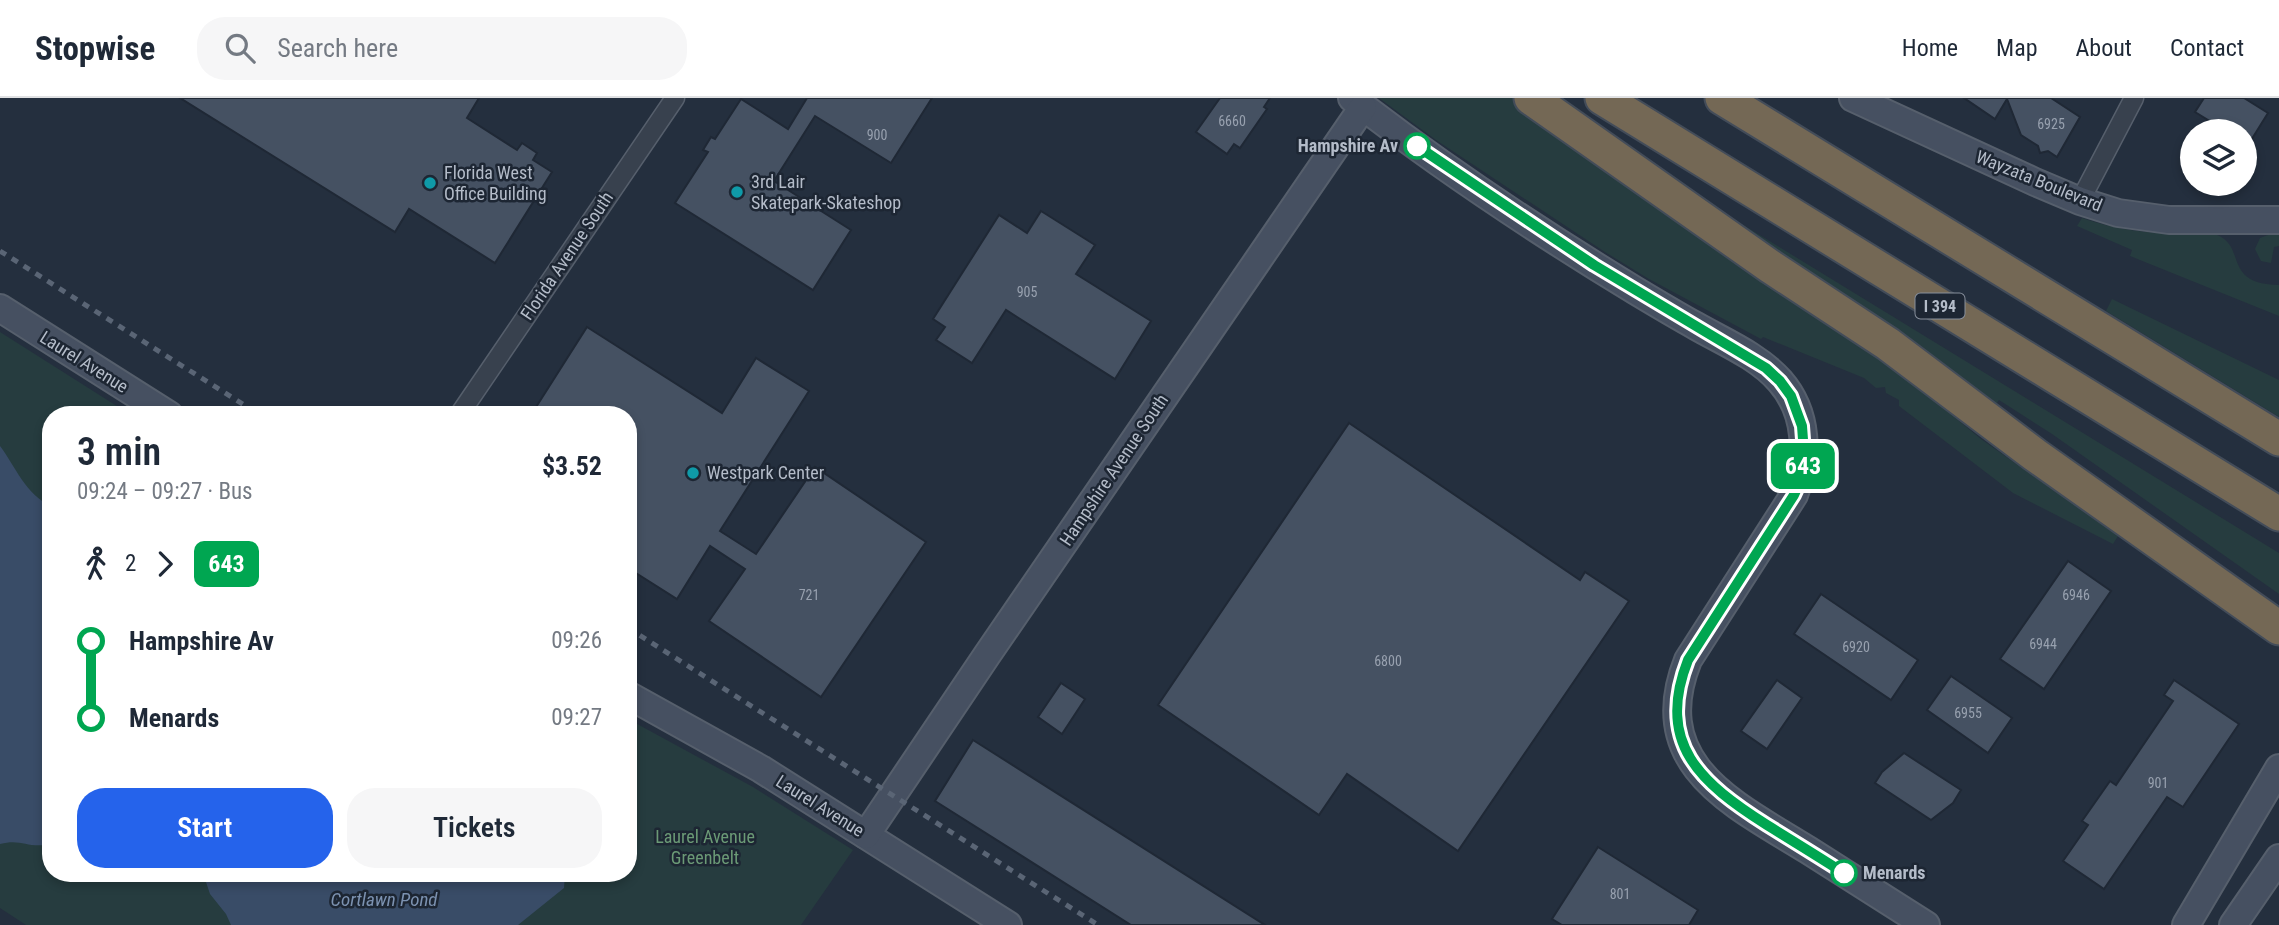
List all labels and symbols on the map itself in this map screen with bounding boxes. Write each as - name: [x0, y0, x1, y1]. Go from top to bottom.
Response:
- house number: 6660: [1218, 113, 1246, 129]
- house number: 6925: [2037, 116, 2065, 132]
- house number: 900: [867, 127, 887, 143]
- marker: Hampshire Av: [1404, 133, 1430, 159]
- place label: Hampshire Av: [1298, 135, 1398, 156]
- street label: Wayzata Boulevard: [1973, 146, 2105, 215]
- place label: Florida West Office Building: [444, 162, 547, 204]
- place label: 3rd Lair Skatepark-Skateshop: [751, 171, 901, 213]
- marker: Florida West Office Building: [422, 175, 438, 191]
- marker: 3rd Lair Skatepark-Skateshop: [729, 184, 745, 200]
- street label: Florida Avenue South: [516, 188, 617, 324]
- house number: 905: [1017, 284, 1037, 300]
- road number: I 394: [1916, 294, 1965, 318]
- street label: Laurel Avenue: [36, 326, 132, 397]
- street label: Hampshire Avenue South: [1055, 390, 1172, 549]
- line badge: 643: [1763, 443, 1843, 489]
- place label: Westpark Center: [707, 462, 825, 483]
- marker: Westpark Center: [685, 465, 701, 481]
- house number: 721: [799, 587, 819, 603]
- house number: 6946: [2062, 587, 2090, 603]
- house number: 6944: [2029, 636, 2057, 652]
- house number: 6920: [1842, 639, 1870, 655]
- house number: 6800: [1374, 653, 1402, 669]
- house number: 6955: [1954, 705, 1982, 721]
- street label: Laurel Avenue: [772, 770, 868, 841]
- house number: 901: [2148, 775, 2168, 791]
- park label: Laurel Avenue Greenbelt: [655, 826, 755, 868]
- marker: Menards: [1831, 860, 1857, 886]
- place label: Menards: [1863, 862, 1926, 883]
- house number: 801: [1610, 886, 1630, 902]
- water label: Cortlawn Pond: [331, 888, 438, 911]

